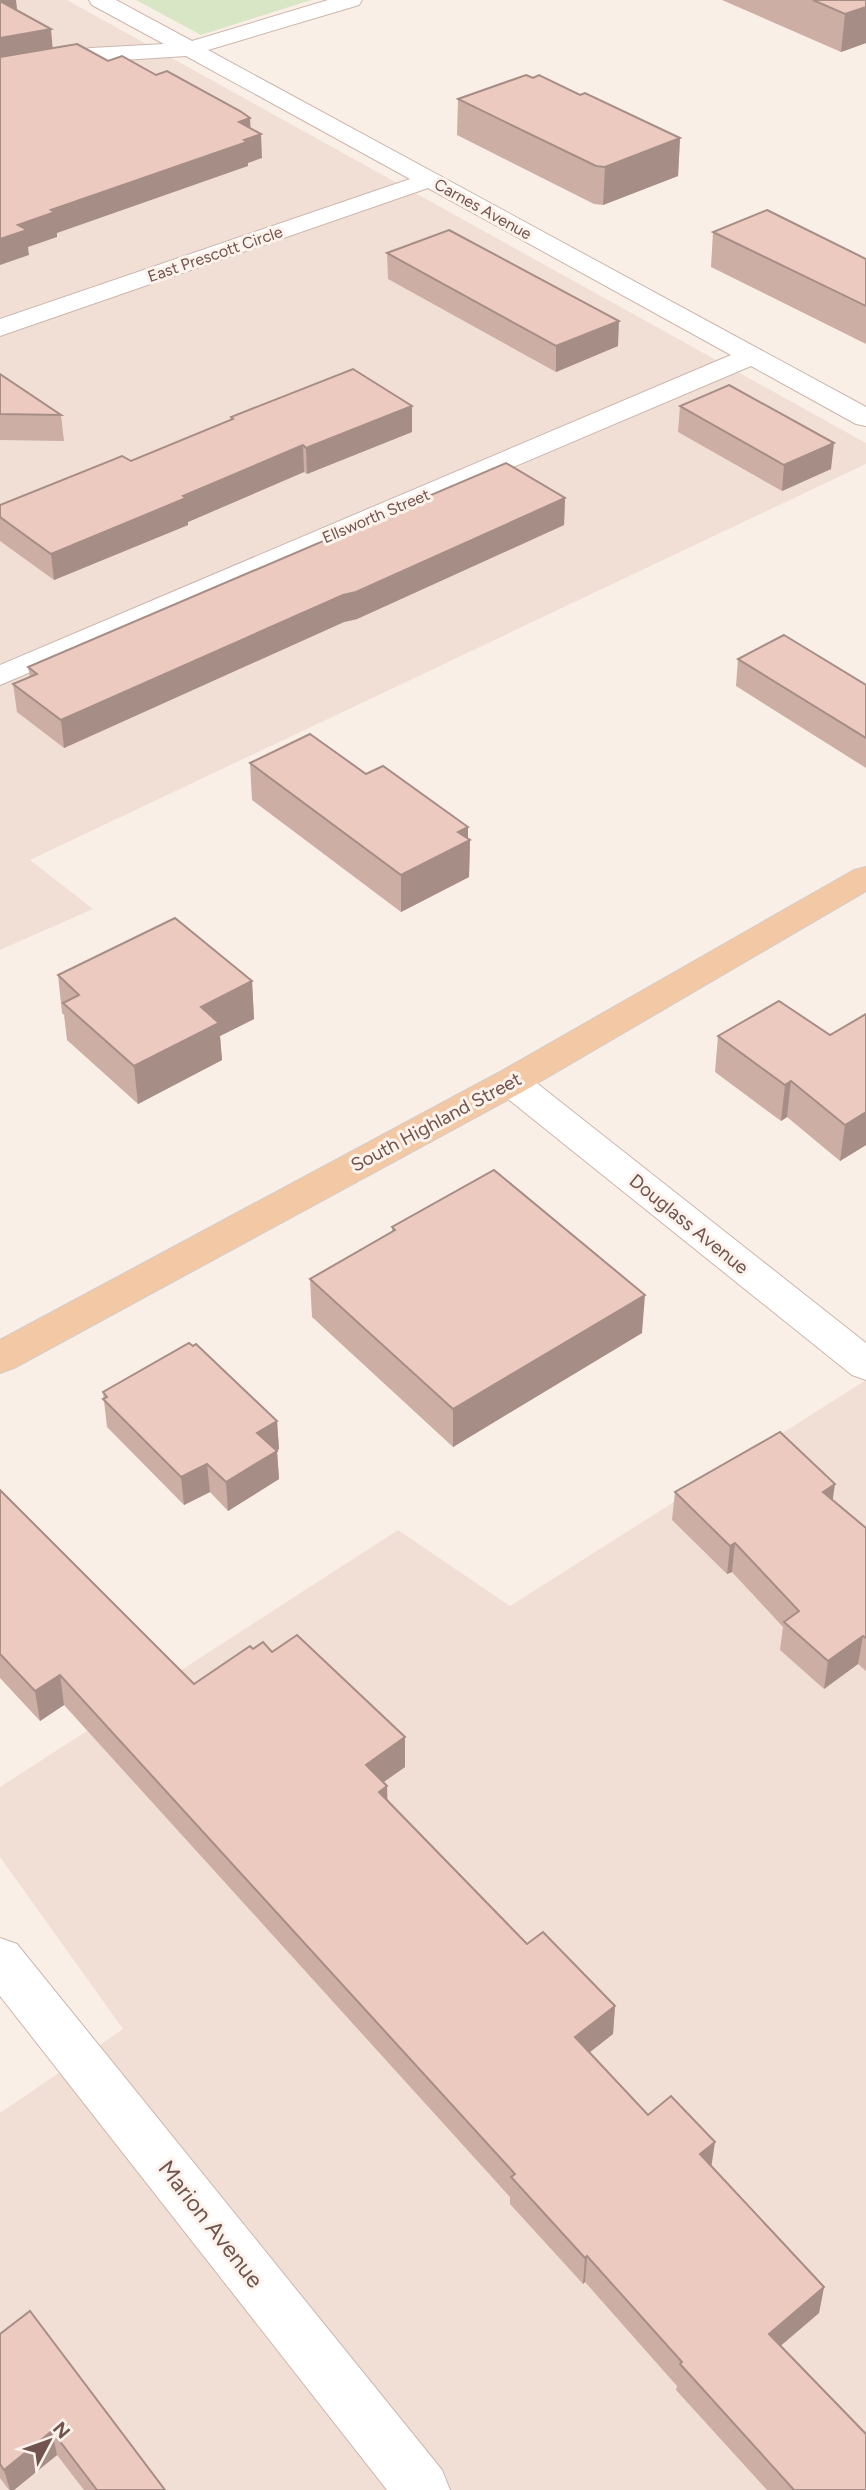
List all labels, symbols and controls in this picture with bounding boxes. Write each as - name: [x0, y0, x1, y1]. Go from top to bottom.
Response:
- street label: Carnes Avenue: [431, 174, 535, 244]
- street label: East Prescott Circle: [145, 222, 285, 286]
- street label: Ellsworth Street: [319, 485, 433, 547]
- street label: South Highland Street: [347, 1067, 525, 1177]
- street label: Douglass Avenue: [625, 1169, 753, 1279]
- street label: Marion Avenue: [153, 2155, 269, 2293]
- north arrow: [14, 2406, 84, 2476]
- text: N: [48, 2417, 75, 2443]

